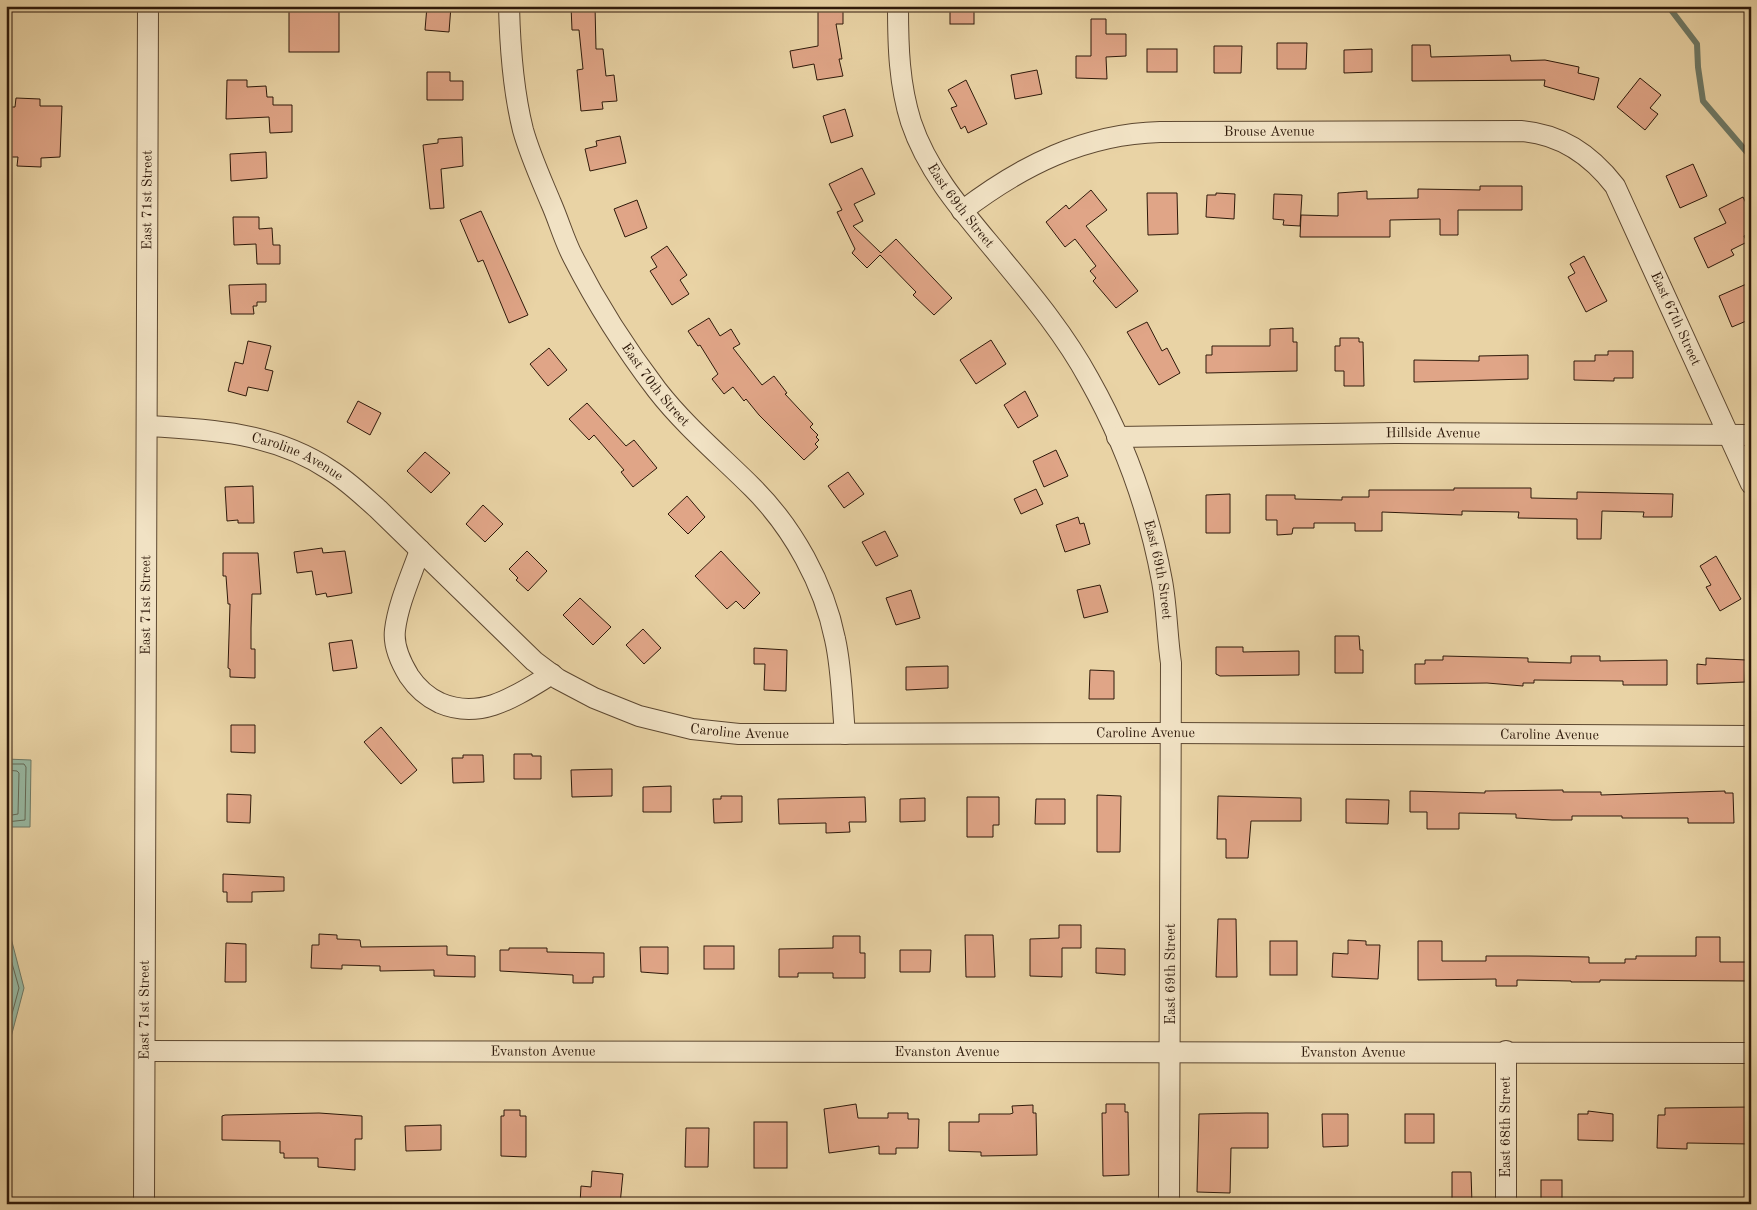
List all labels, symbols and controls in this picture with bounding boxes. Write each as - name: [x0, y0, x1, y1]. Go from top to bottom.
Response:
- street label: Brouse Avenue: [1224, 125, 1315, 139]
- street label: East 71st Street: [140, 150, 155, 250]
- street label: East 69th Street: [925, 161, 997, 250]
- street label: East 67th Street: [1648, 270, 1703, 368]
- street label: East 70th Street: [619, 341, 692, 429]
- street label: Hillside Avenue: [1386, 426, 1480, 440]
- street label: Caroline Avenue: [250, 430, 346, 483]
- street label: East 69th Street: [1141, 518, 1174, 620]
- street label: East 71st Street: [139, 555, 153, 655]
- street label: Caroline Avenue: [690, 722, 789, 741]
- street label: Caroline Avenue: [1096, 726, 1195, 740]
- street label: Caroline Avenue: [1500, 728, 1599, 742]
- street label: East 69th Street: [1164, 923, 1178, 1025]
- street label: East 71st Street: [137, 960, 152, 1060]
- street label: Evanston Avenue: [490, 1044, 596, 1059]
- street label: Evanston Avenue: [894, 1045, 1000, 1059]
- street label: Evanston Avenue: [1300, 1045, 1406, 1060]
- street label: East 68th Street: [1499, 1076, 1513, 1178]

